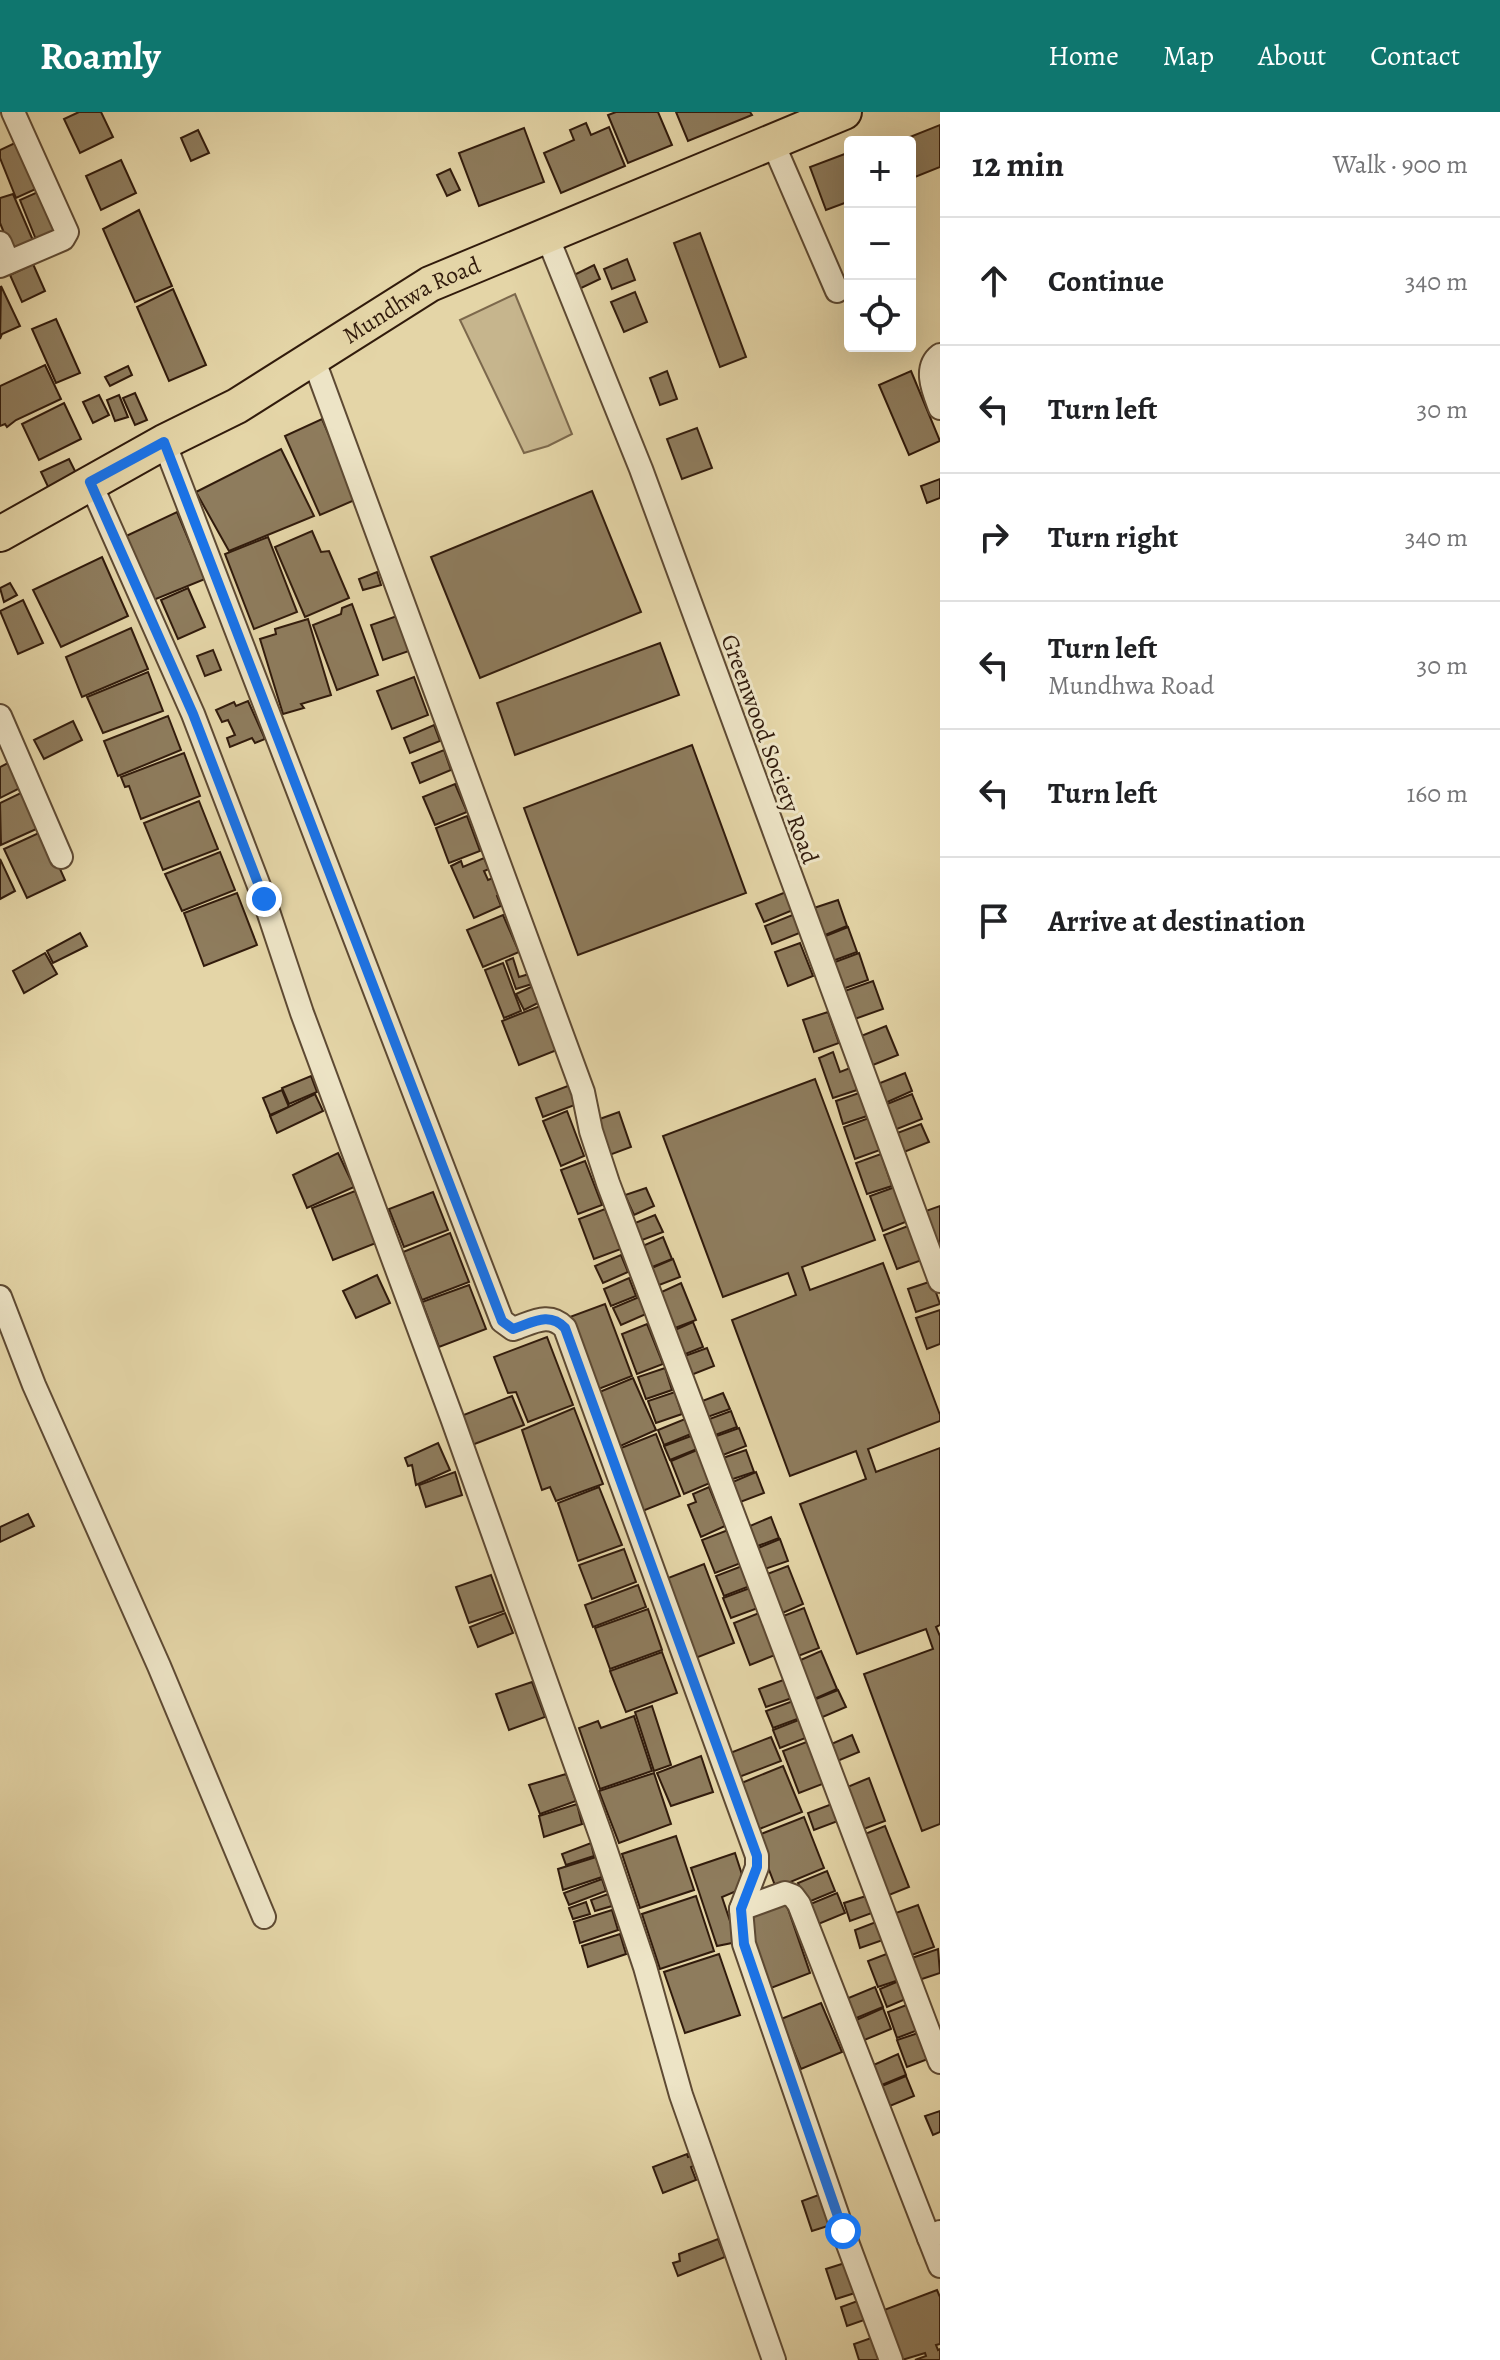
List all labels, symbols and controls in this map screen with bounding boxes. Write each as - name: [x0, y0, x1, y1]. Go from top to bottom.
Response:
- text: Roamly: [40, 30, 161, 82]
- text: Home: [1048, 37, 1119, 75]
- text: Map: [1163, 37, 1214, 75]
- text: About: [1258, 37, 1326, 75]
- text: Contact: [1370, 37, 1460, 75]
- map controls: [844, 136, 916, 352]
- button: +: [844, 136, 916, 208]
- text: 12 min: [972, 141, 1064, 188]
- text: Walk · 900 m: [1333, 147, 1468, 182]
- button: −: [844, 208, 916, 280]
- street label: Mundhwa Road: [336, 249, 485, 351]
- icon: ahead: [972, 259, 1016, 303]
- text: Continue: [1048, 261, 1164, 301]
- text: 340 m: [1405, 264, 1468, 299]
- button: locate: [844, 280, 916, 352]
- icon: left: [972, 387, 1016, 431]
- text: Turn left: [1048, 389, 1157, 429]
- text: 30 m: [1417, 392, 1468, 427]
- icon: right: [972, 515, 1016, 559]
- text: Turn right: [1048, 517, 1178, 557]
- text: 340 m: [1405, 520, 1468, 555]
- text: Turn left: [1048, 628, 1157, 668]
- street label: Greenwood Society Road: [714, 630, 826, 868]
- icon: left: [972, 643, 1016, 687]
- text: 30 m: [1417, 648, 1468, 683]
- text: Mundhwa Road: [1048, 668, 1214, 703]
- icon: left: [972, 771, 1016, 815]
- text: Turn left: [1048, 773, 1157, 813]
- text: 160 m: [1406, 776, 1468, 811]
- route end: [246, 881, 282, 917]
- icon: arrive: [972, 899, 1016, 943]
- text: Arrive at destination: [1048, 901, 1305, 941]
- route start: [825, 2213, 861, 2249]

